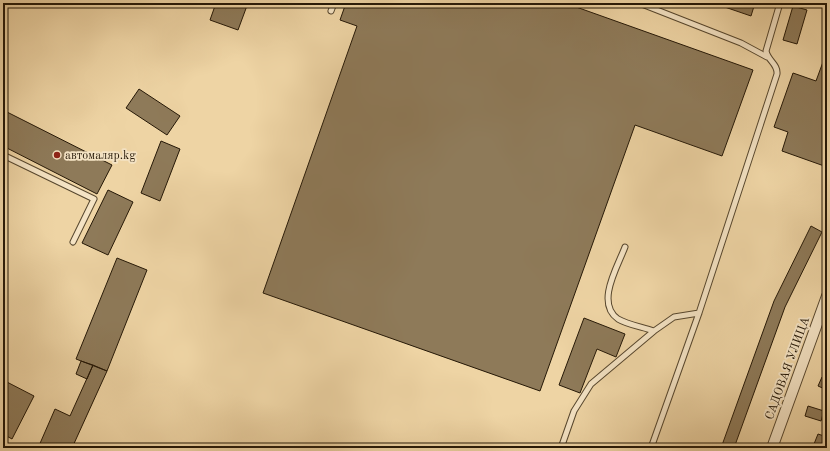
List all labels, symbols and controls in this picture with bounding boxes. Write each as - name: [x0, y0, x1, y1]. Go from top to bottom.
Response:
- marker: автомаляр.kg: [52, 150, 62, 160]
- place label: автомаляр.kg: [65, 150, 136, 162]
- street label: САДОВАЯ УЛИЦА: [764, 315, 812, 421]

